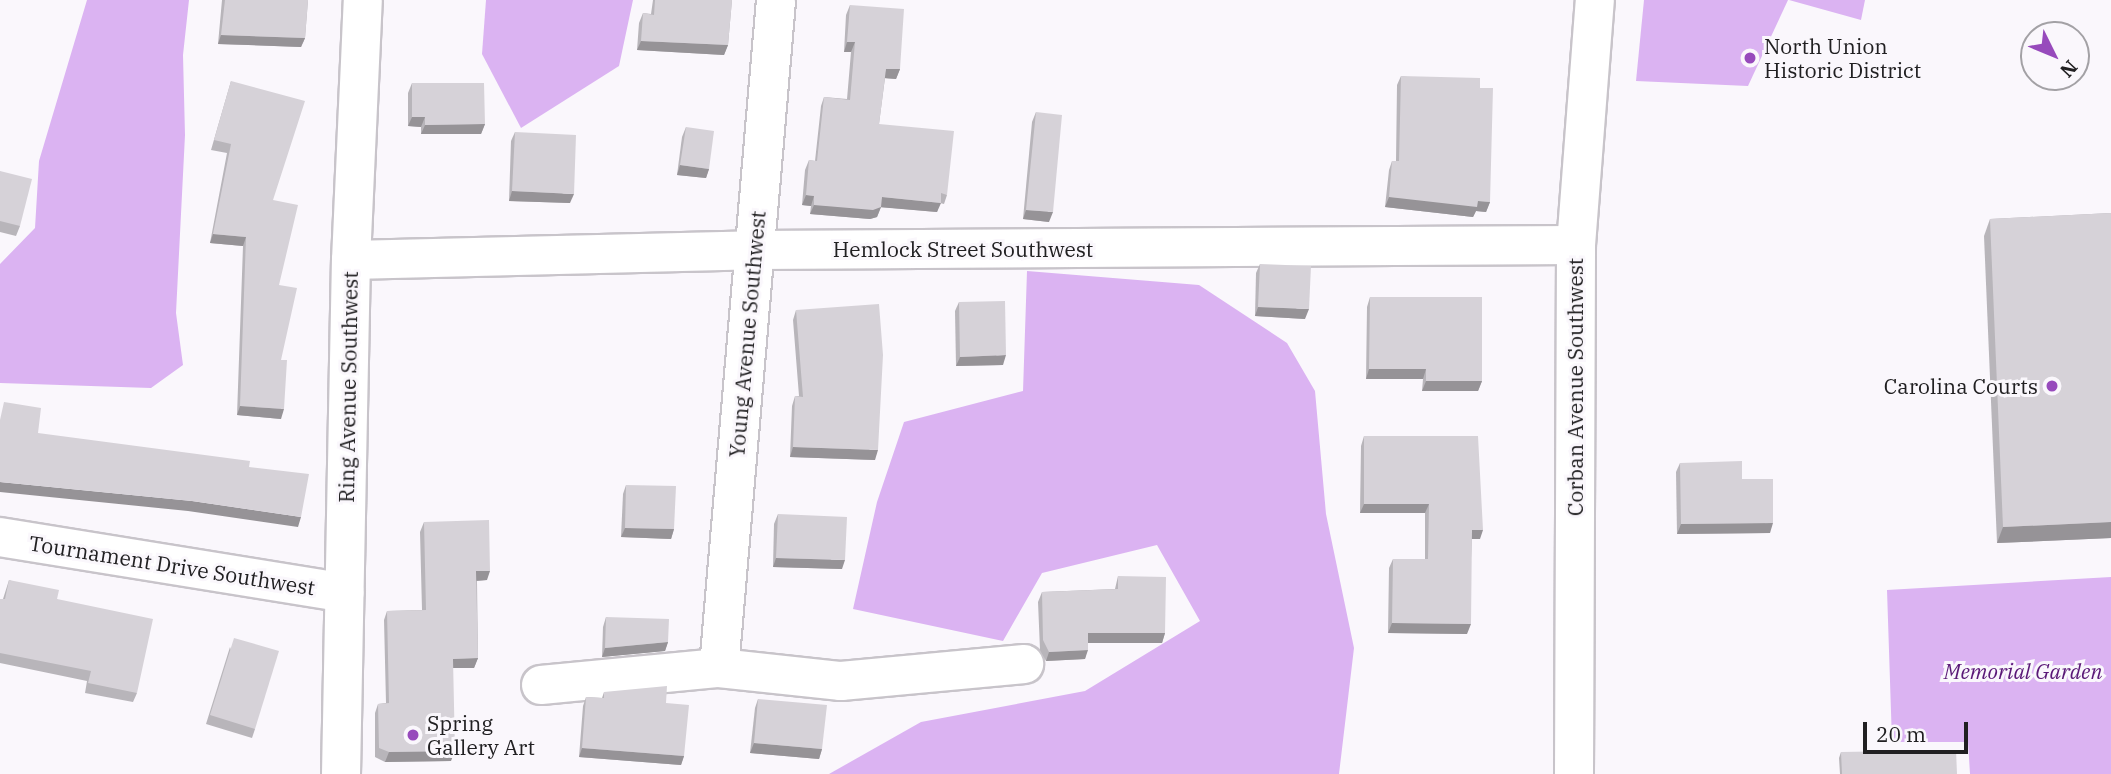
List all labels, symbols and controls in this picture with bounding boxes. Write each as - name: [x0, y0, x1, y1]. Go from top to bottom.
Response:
- north arrow: [2020, 21, 2090, 91]
- place label: North Union Historic District: [1764, 33, 1921, 83]
- marker: North Union Historic District: [1742, 50, 1758, 66]
- text: N: [2055, 55, 2083, 83]
- street label: Young Avenue Southwest: [724, 210, 770, 458]
- street label: Hemlock Street Southwest: [833, 236, 1093, 262]
- street label: Corban Avenue Southwest: [1562, 258, 1588, 516]
- street label: Ring Avenue Southwest: [333, 271, 363, 503]
- place label: Carolina Courts: [1884, 373, 2038, 399]
- marker: Carolina Courts: [2044, 378, 2060, 394]
- street label: Tournament Drive Southwest: [27, 530, 317, 600]
- park label: Memorial Garden: [1944, 658, 2102, 684]
- scale bar: [1866, 708, 1971, 752]
- place label: Spring Gallery Art: [427, 710, 535, 760]
- text: 20 m: [1876, 720, 1926, 748]
- marker: Spring Gallery Art: [405, 727, 421, 743]

